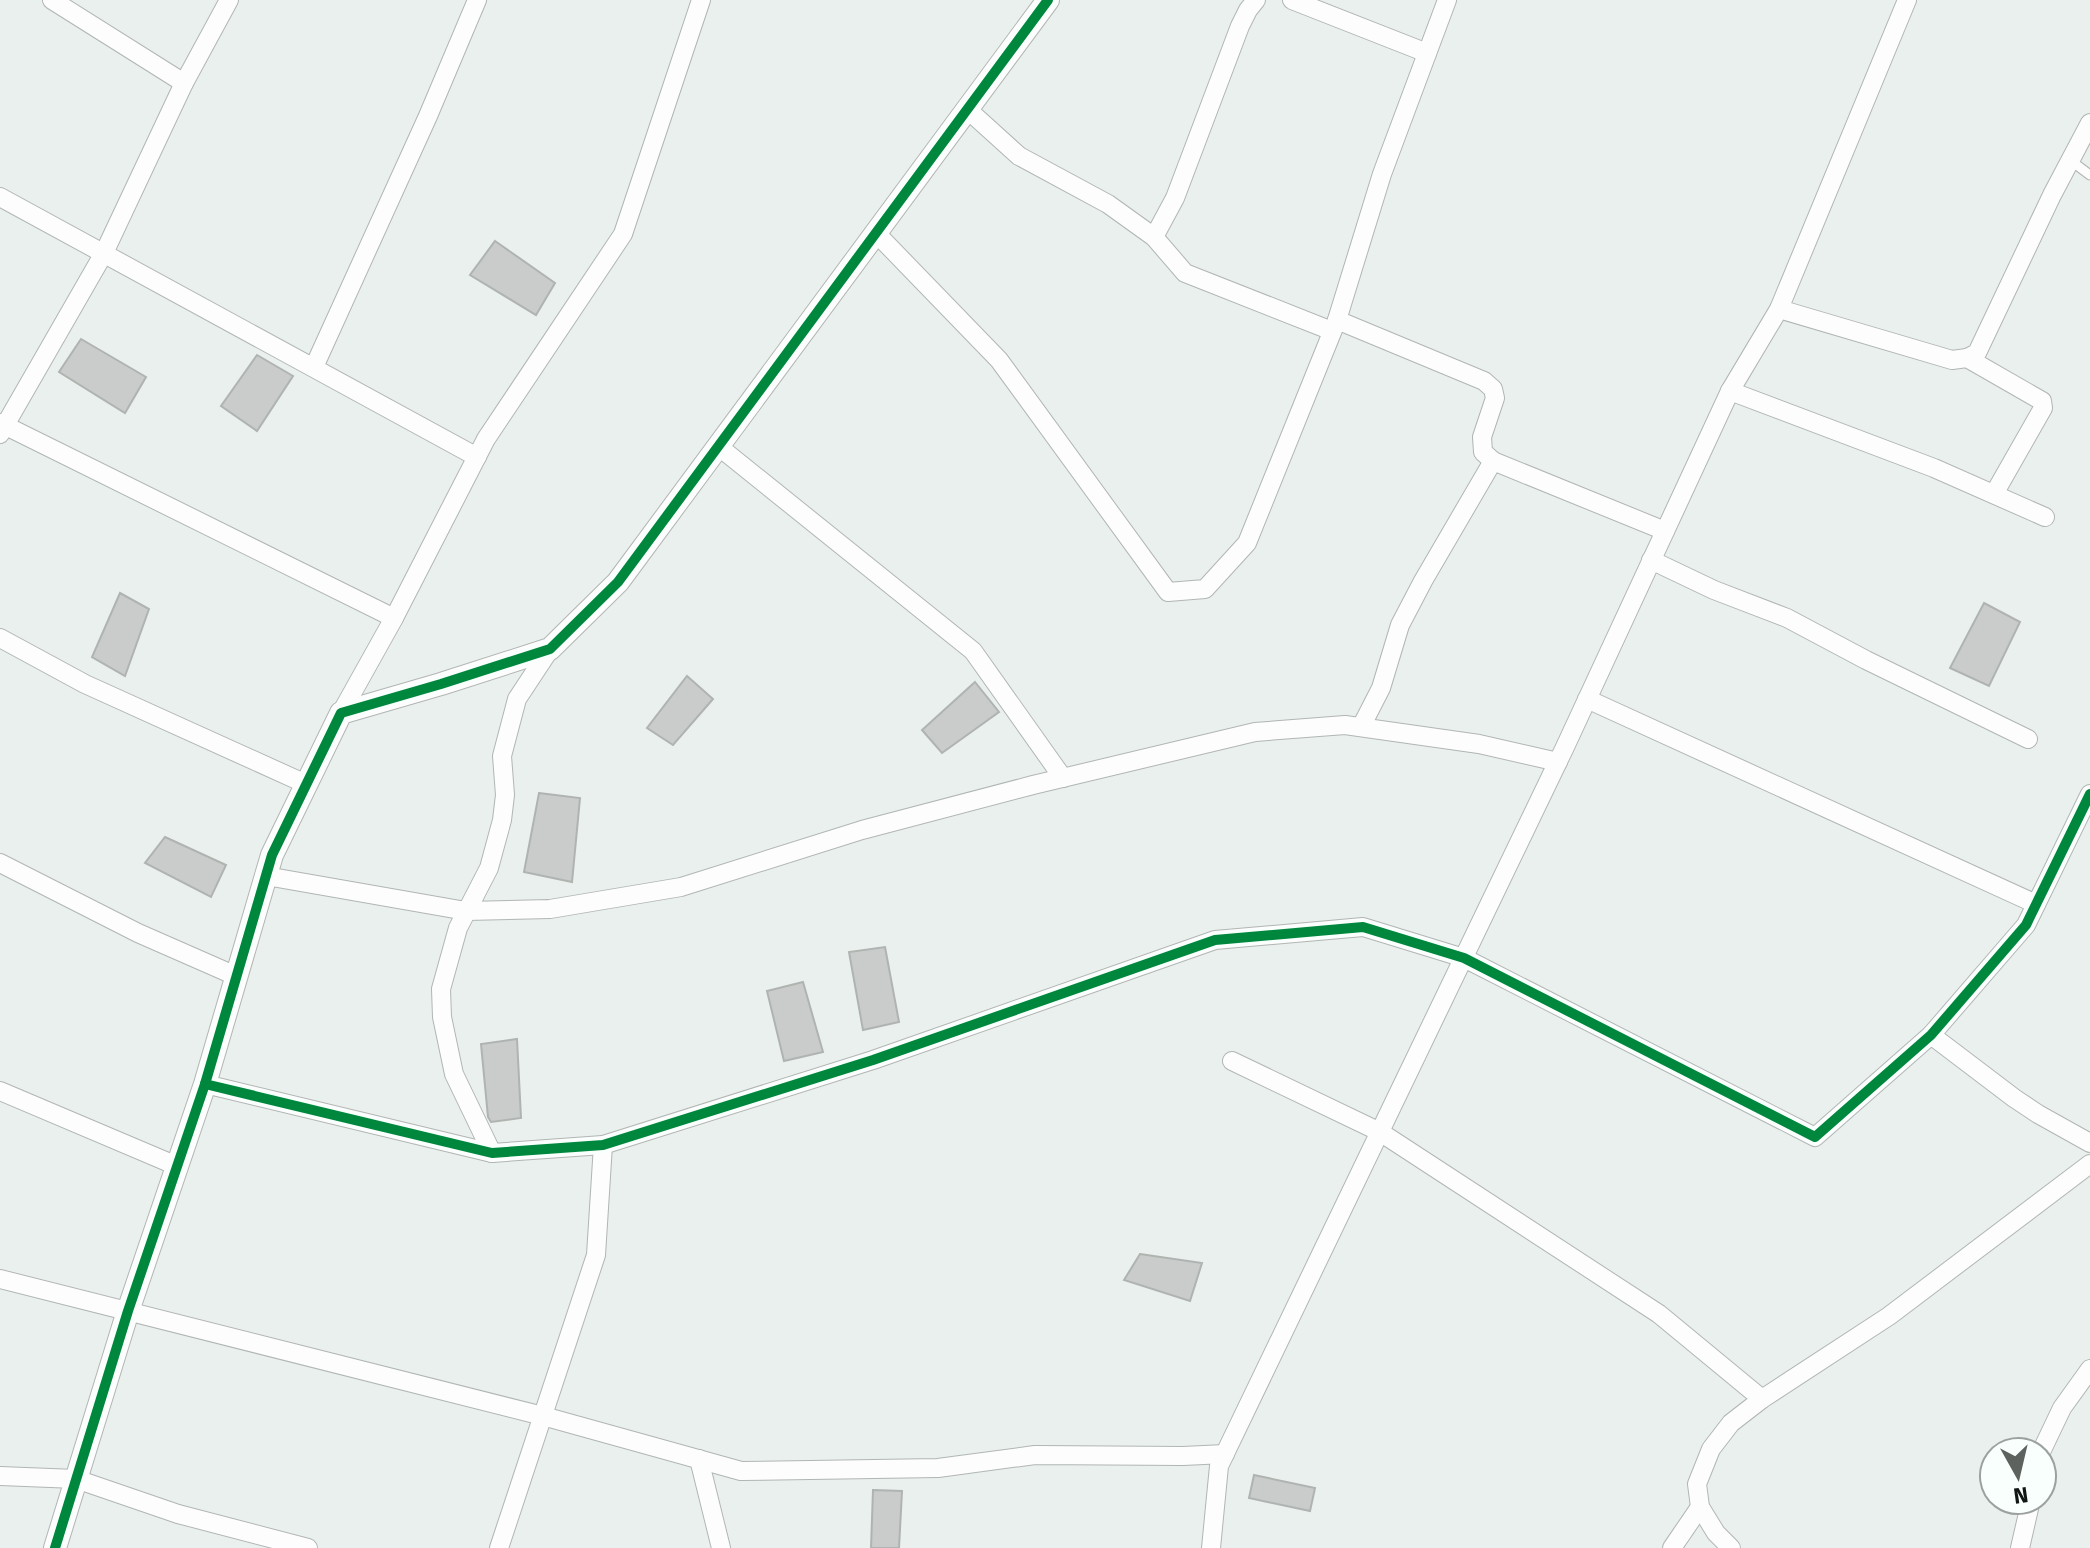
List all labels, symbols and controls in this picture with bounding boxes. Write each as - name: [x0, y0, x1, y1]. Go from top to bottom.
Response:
- north arrow: [1978, 1436, 2058, 1516]
- text: N: [2012, 1481, 2030, 1510]

